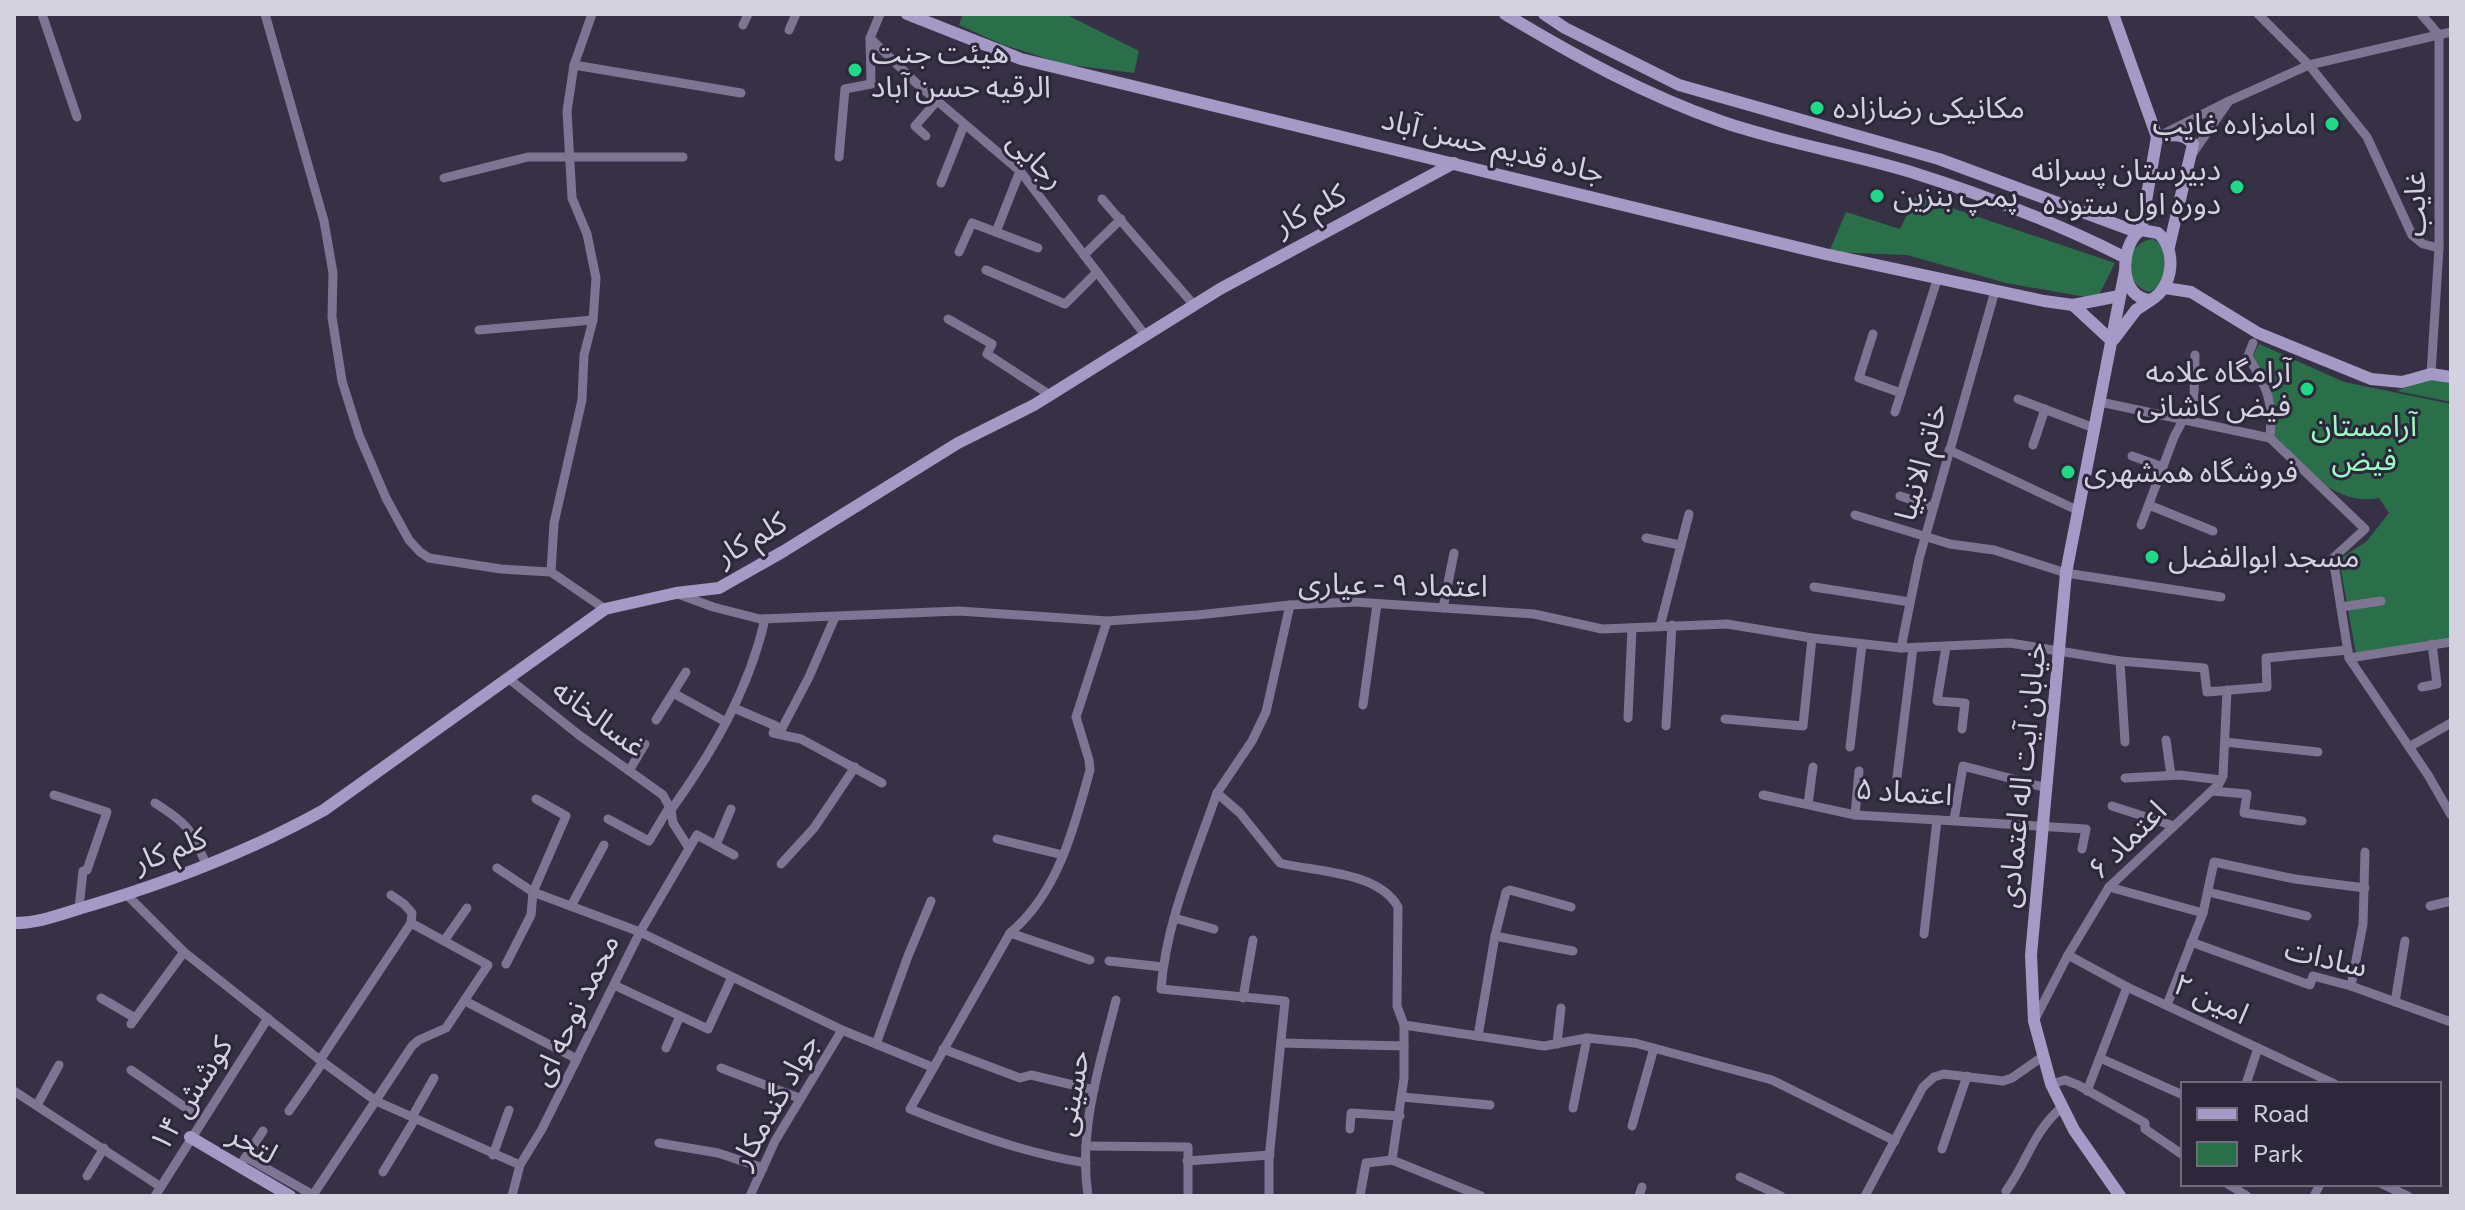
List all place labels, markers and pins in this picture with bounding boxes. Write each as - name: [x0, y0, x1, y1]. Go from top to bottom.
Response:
- place label: هیئت جنت الرقیه حسن آباد: [871, 32, 1051, 104]
- marker: هیئت جنت الرقیه حسن آباد: [846, 61, 864, 79]
- place label: مکانیکی رضازاده: [1833, 87, 2025, 125]
- marker: مکانیکی رضازاده: [1808, 99, 1826, 117]
- place label: امامزاده غایب: [2153, 103, 2316, 141]
- marker: امامزاده غایب: [2323, 115, 2341, 133]
- place label: دبیرستان پسرانه دوره اول ستوده: [2031, 149, 2221, 222]
- place label: پمپ بنزین: [1893, 175, 2018, 216]
- marker: دبیرستان پسرانه دوره اول ستوده: [2228, 178, 2246, 196]
- marker: پمپ بنزین: [1868, 187, 1886, 205]
- place label: آرامگاه علامه فیض کاشانی: [2137, 351, 2292, 424]
- marker: آرامگاه علامه فیض کاشانی: [2298, 380, 2316, 398]
- place label: فروشگاه همشهری: [2084, 451, 2298, 489]
- marker: فروشگاه همشهری: [2059, 463, 2077, 481]
- place label: مسجد ابوالفضل: [2168, 536, 2360, 574]
- marker: مسجد ابوالفضل: [2143, 548, 2161, 566]

